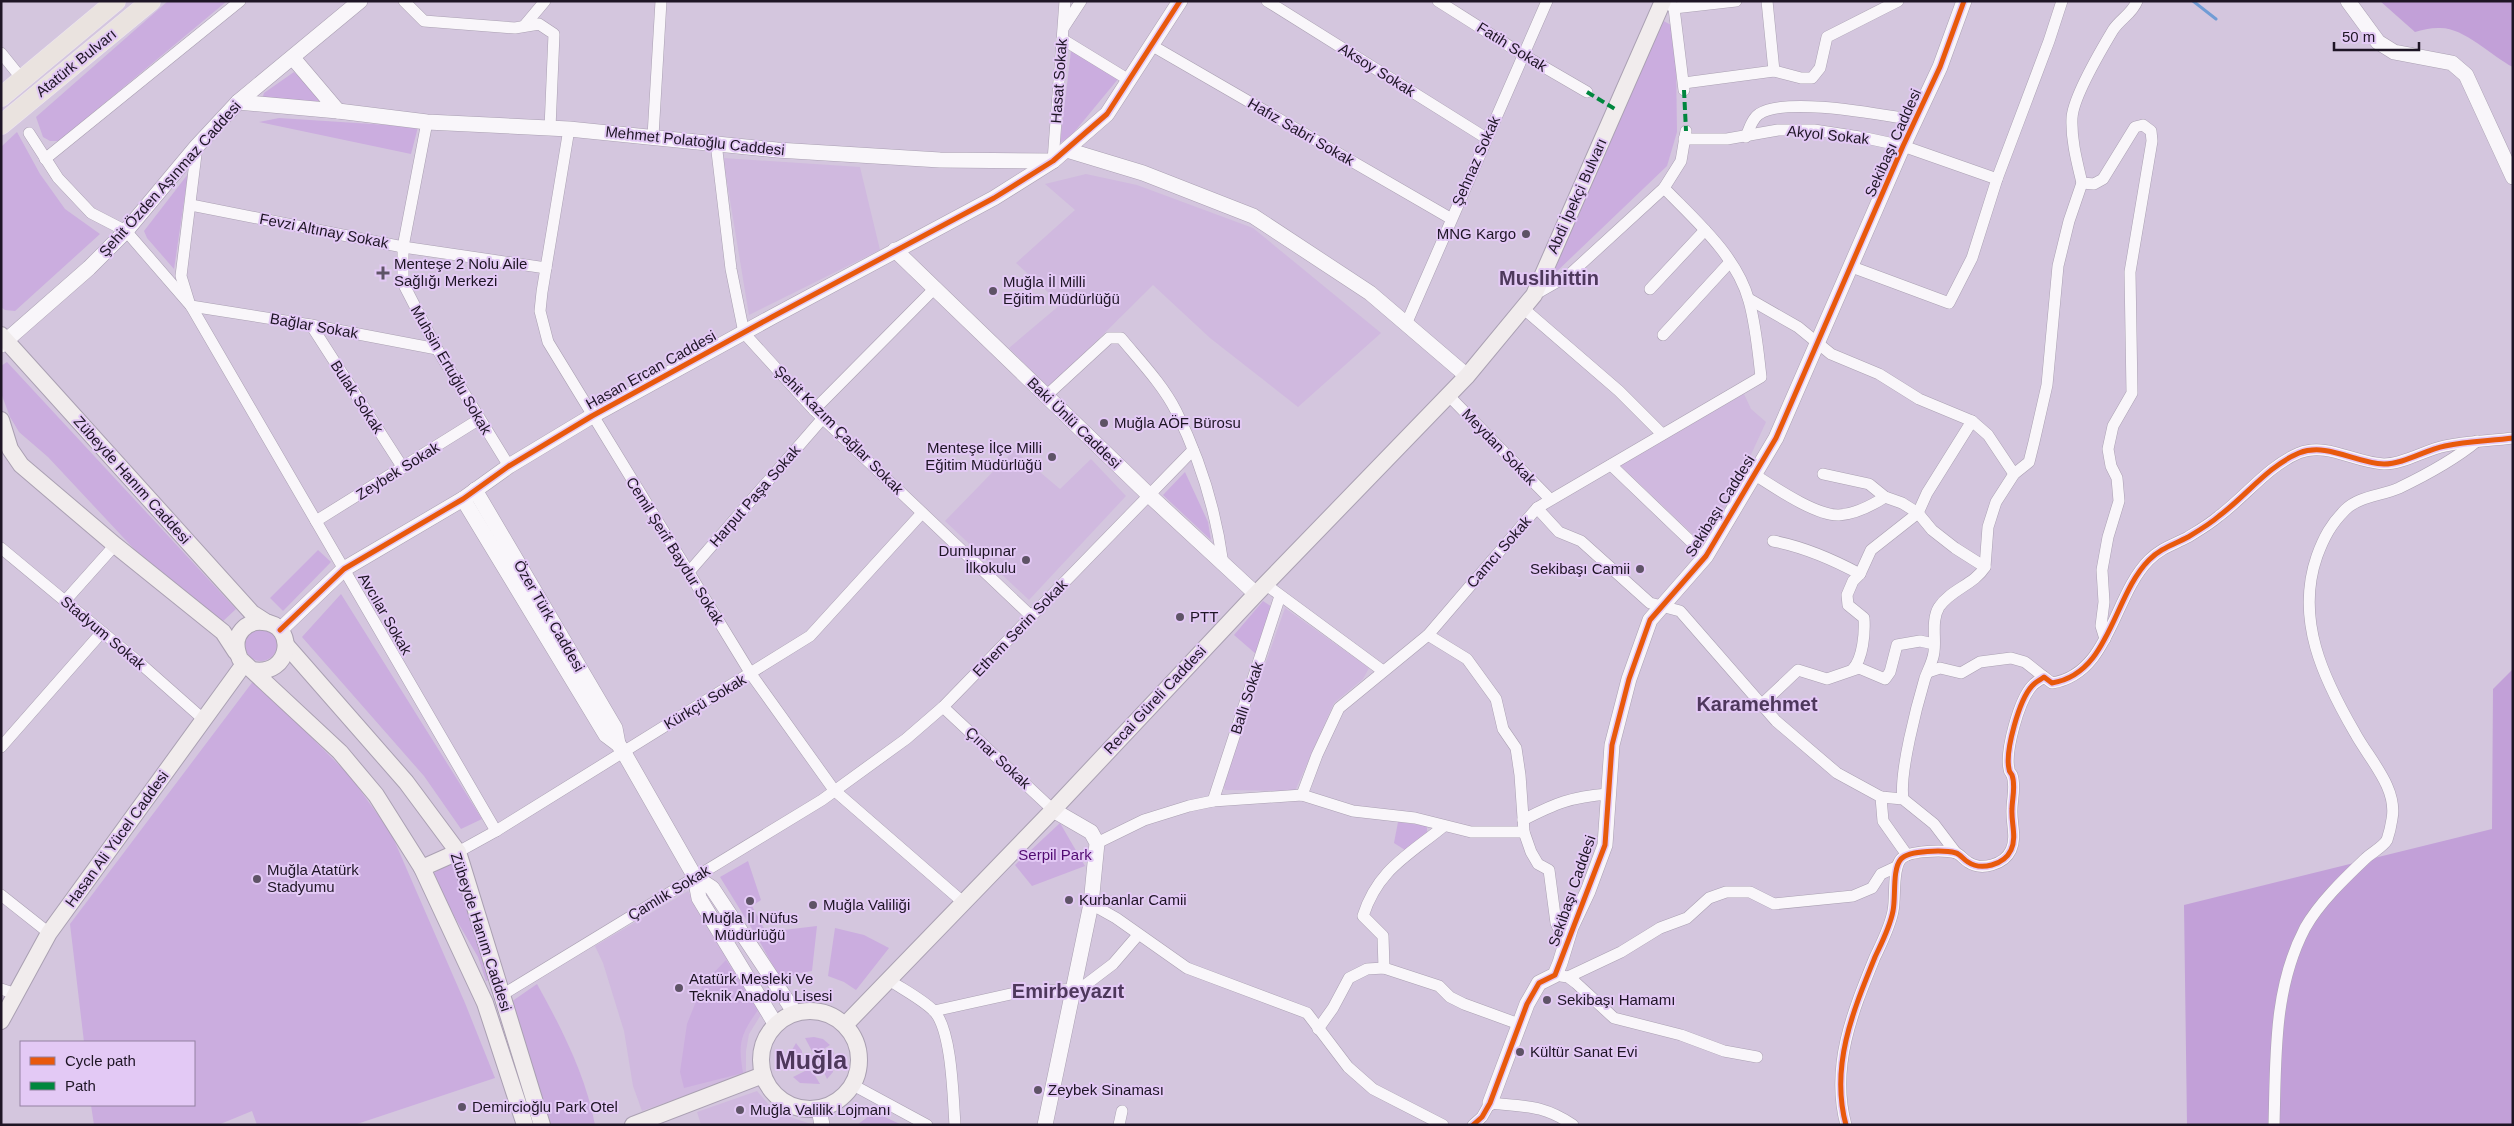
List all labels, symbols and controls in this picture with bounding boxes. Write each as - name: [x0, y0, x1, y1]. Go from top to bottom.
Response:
- street label: Fatih Sokak: [1474, 18, 1551, 75]
- scale bar: [2334, 20, 2419, 52]
- street label: Atatürk Bulvarı: [32, 25, 119, 100]
- text: 50 m: [2342, 28, 2375, 45]
- street label: Hasat Sokak: [1047, 37, 1070, 124]
- street label: Aksoy Sokak: [1336, 39, 1419, 100]
- street label: Sekibaşı Caddesi: [1861, 86, 1924, 200]
- street label: Hafız Sabri Sokak: [1245, 94, 1358, 169]
- street label: Şehit Özden Aşınmaz Caddesi: [95, 97, 244, 260]
- street label: Şehnaz Sokak: [1448, 113, 1503, 208]
- street label: Akyol Sokak: [1786, 122, 1870, 147]
- street label: Mehmet Polatoğlu Caddesi: [605, 123, 786, 158]
- street label: Abdi İpekçi Bulvarı: [1544, 136, 1610, 256]
- street label: Fevzi Altınay Sokak: [258, 210, 390, 251]
- place label: MNG Kargo: [1437, 225, 1516, 242]
- marker: MNG Kargo: [1520, 228, 1532, 240]
- place label: Menteşe 2 Nolu Aile Sağlığı Merkezi: [394, 255, 527, 289]
- marker: Menteşe 2 Nolu Aile Sağlığı Merkezi: [376, 266, 390, 280]
- district label: Muslihittin: [1499, 267, 1599, 289]
- place label: Muğla İl Milli Eğitim Müdürlüğü: [1003, 273, 1120, 307]
- marker: Muğla İl Milli Eğitim Müdürlüğü: [987, 285, 999, 297]
- street label: Muhsin Ertuğlu Sokak: [408, 302, 496, 438]
- street label: Bağlar Sokak: [269, 309, 360, 342]
- street label: Hasan Ercan Caddesi: [583, 327, 719, 412]
- street label: Bulak Sokak: [328, 357, 388, 437]
- street label: Şehit Kazım Çağlar Sokak: [771, 362, 908, 498]
- street label: Baki Ünlü Caddesi: [1024, 374, 1125, 472]
- street label: Meydan Sokak: [1459, 405, 1540, 489]
- street label: Zübeyde Hanım Caddesi: [71, 412, 194, 547]
- place label: Muğla AÖF Bürosu: [1114, 414, 1241, 431]
- marker: Muğla AÖF Bürosu: [1098, 417, 1110, 429]
- street label: Zeybek Sokak: [353, 438, 443, 503]
- place label: Menteşe İlçe Milli Eğitim Müdürlüğü: [925, 439, 1042, 473]
- street label: Harput Paşa Sokak: [706, 441, 804, 550]
- marker: Menteşe İlçe Milli Eğitim Müdürlüğü: [1046, 451, 1058, 463]
- street label: Sekibaşı Caddesi: [1681, 452, 1758, 560]
- street label: Cemil Şerif Baydur Sokak: [623, 474, 728, 628]
- street label: Camcı Sokak: [1463, 512, 1535, 591]
- place label: Dumlupınar İlkokulu: [938, 542, 1016, 576]
- marker: Dumlupınar İlkokulu: [1020, 554, 1032, 566]
- street label: Özer Türk Caddesi: [511, 557, 588, 674]
- place label: Sekibaşı Camii: [1530, 560, 1630, 577]
- marker: Sekibaşı Camii: [1634, 563, 1646, 575]
- street label: Avcılar Sokak: [355, 570, 416, 658]
- street label: Ethem Serin Sokak: [969, 575, 1071, 680]
- street label: Stadyum Sokak: [58, 592, 149, 673]
- place label: PTT: [1190, 608, 1218, 625]
- marker: PTT: [1174, 611, 1186, 623]
- street label: Recai Güreli Caddesi: [1100, 642, 1209, 757]
- street label: Ballı Sokak: [1227, 659, 1266, 736]
- street label: Kürkçü Sokak: [661, 670, 749, 733]
- district label: Karamehmet: [1696, 693, 1818, 715]
- street label: Çınar Sokak: [962, 723, 1035, 792]
- street label: Hasan Ali Yücel Caddesi: [62, 767, 172, 910]
- street label: Sekibaşı Caddesi: [1544, 833, 1599, 949]
- park label: Serpil Park: [1018, 846, 1092, 863]
- street label: Zübeyde Hanım Caddesi: [448, 850, 515, 1013]
- place label: Muğla Atatürk Stadyumu: [267, 861, 359, 895]
- street label: Çamlık Sokak: [625, 861, 713, 924]
- marker: Muğla Atatürk Stadyumu: [251, 873, 263, 885]
- place label: Kurbanlar Camii: [1079, 891, 1187, 908]
- marker: Kurbanlar Camii: [1063, 894, 1075, 906]
- marker: Muğla İl Nüfus Müdürlüğü: [744, 895, 756, 907]
- place label: Muğla Valiliği: [823, 896, 910, 913]
- marker: Muğla Valiliği: [807, 899, 819, 911]
- place label: Muğla İl Nüfus Müdürlüğü: [702, 909, 798, 943]
- place label: Atatürk Mesleki Ve Teknik Anadolu Lisesi: [689, 970, 832, 1004]
- district label: Emirbeyazıt: [1012, 980, 1124, 1002]
- marker: Atatürk Mesleki Ve Teknik Anadolu Lisesi: [673, 982, 685, 994]
- place label: Sekibaşı Hamamı: [1557, 991, 1675, 1008]
- marker: Sekibaşı Hamamı: [1541, 994, 1553, 1006]
- legend: [20, 1041, 195, 1106]
- place label: Kültür Sanat Evi: [1530, 1043, 1638, 1060]
- district label: Muğla: [775, 1046, 848, 1074]
- marker: Kültür Sanat Evi: [1514, 1046, 1526, 1058]
- text: Cycle path: [65, 1052, 136, 1069]
- text: Path: [65, 1077, 96, 1094]
- place label: Zeybek Sinaması: [1048, 1081, 1164, 1098]
- marker: Zeybek Sinaması: [1032, 1084, 1044, 1096]
- place label: Demircioğlu Park Otel: [472, 1098, 618, 1115]
- marker: Demircioğlu Park Otel: [456, 1101, 468, 1113]
- place label: Muğla Valilik Lojmanı: [750, 1101, 891, 1118]
- marker: Muğla Valilik Lojmanı: [734, 1104, 746, 1116]

